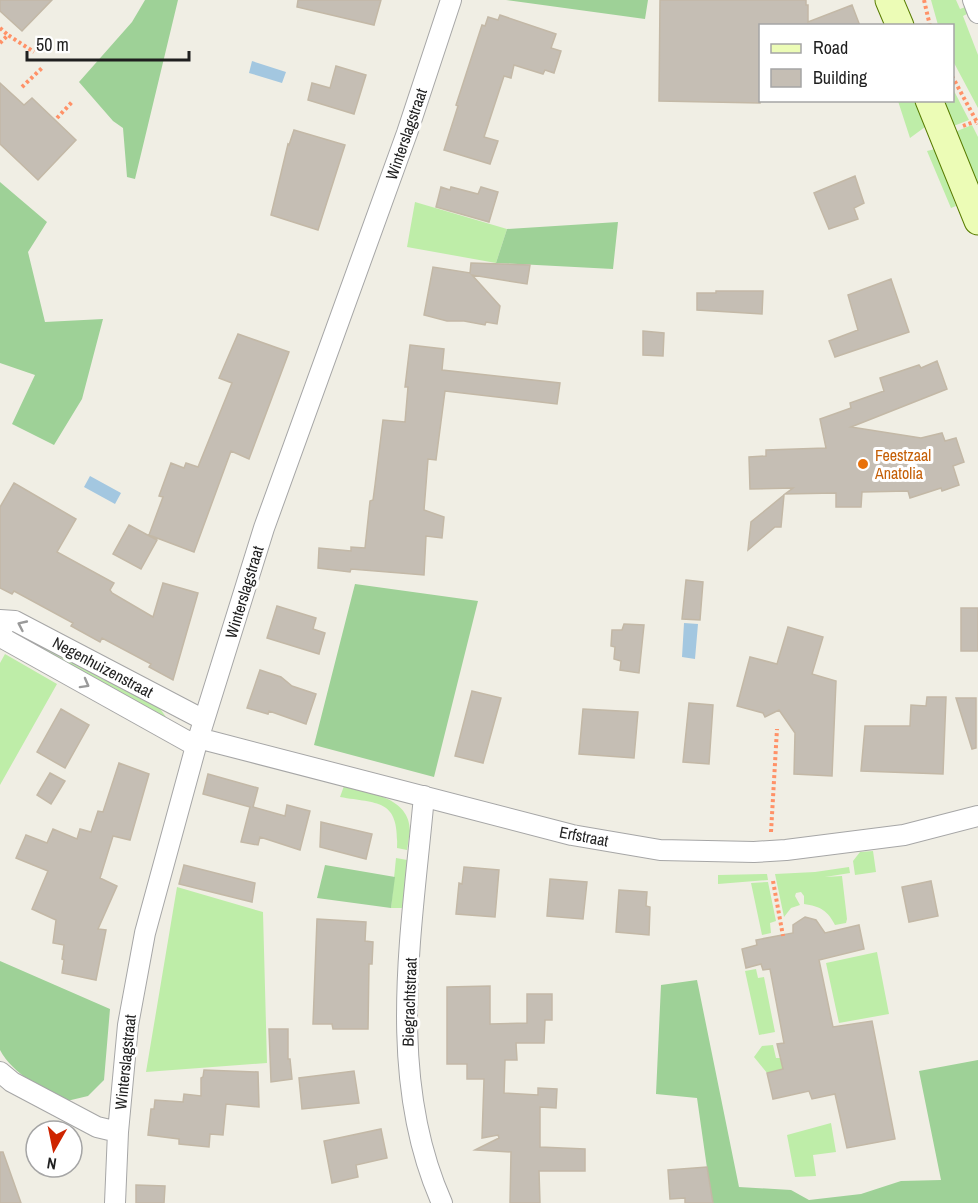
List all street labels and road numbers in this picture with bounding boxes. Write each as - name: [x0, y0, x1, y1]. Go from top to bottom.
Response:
- street label: Winterslagstraat: [380, 85, 432, 183]
- street label: Winterslagstraat: [220, 543, 269, 641]
- street label: Negenhuizenstraat: [49, 631, 157, 703]
- street label: Erfstraat: [558, 820, 611, 852]
- street label: Biegrachtstraat: [396, 957, 422, 1047]
- street label: Winterslagstraat: [109, 1013, 141, 1111]

